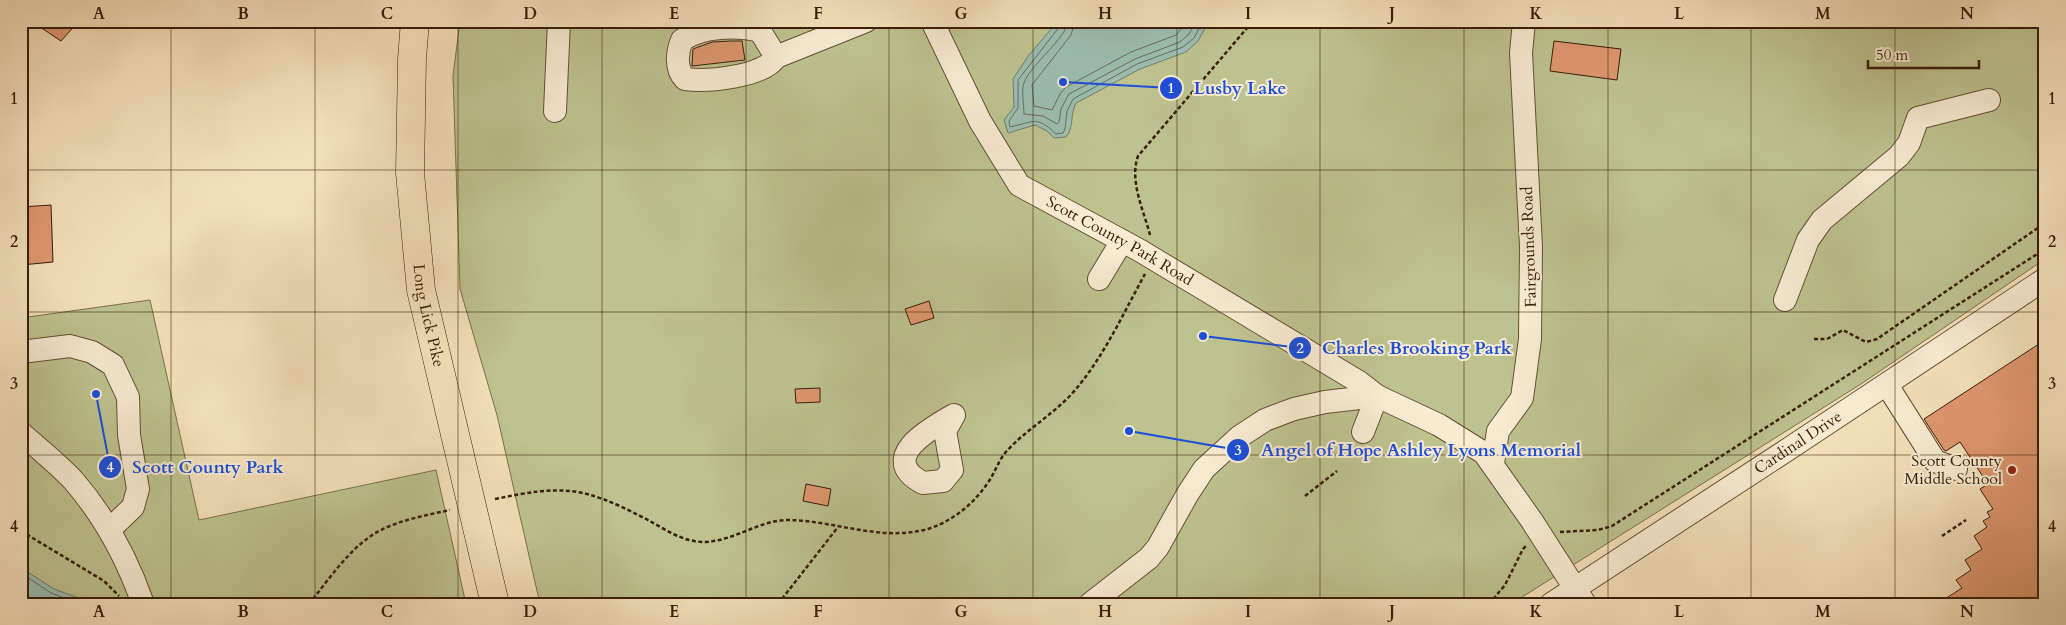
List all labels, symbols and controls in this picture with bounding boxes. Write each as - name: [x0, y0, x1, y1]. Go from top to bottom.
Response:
- text: A: [93, 3, 105, 25]
- text: B: [237, 3, 249, 25]
- text: C: [381, 3, 393, 25]
- text: D: [523, 3, 537, 25]
- text: E: [669, 3, 679, 25]
- text: F: [813, 3, 823, 25]
- text: G: [954, 3, 968, 25]
- text: H: [1098, 3, 1112, 25]
- text: I: [1245, 3, 1251, 25]
- text: J: [1387, 3, 1395, 25]
- text: K: [1530, 3, 1543, 25]
- text: L: [1674, 3, 1685, 25]
- text: M: [1815, 3, 1831, 25]
- text: N: [1960, 3, 1974, 25]
- scale bar: [1868, 38, 1980, 70]
- text: 50 m: [1876, 45, 1908, 65]
- callout: Lusby Lake: [1158, 71, 1296, 104]
- text: Lusby Lake: [1193, 76, 1287, 101]
- text: 1: [1167, 78, 1175, 98]
- text: 1: [10, 88, 18, 110]
- text: 1: [2048, 88, 2056, 110]
- street label: Fairgrounds Road: [1516, 186, 1542, 308]
- street label: Scott County Park Road: [1042, 191, 1198, 291]
- text: 2: [10, 231, 18, 253]
- text: 2: [2048, 231, 2056, 253]
- street label: Long Lick Pike: [408, 263, 450, 369]
- callout: Charles Brooking Park: [1287, 331, 1522, 364]
- text: Charles Brooking Park: [1322, 336, 1513, 361]
- text: 2: [1296, 338, 1304, 358]
- text: 3: [10, 373, 18, 395]
- text: 3: [2048, 373, 2056, 395]
- street label: Cardinal Drive: [1750, 406, 1846, 480]
- callout: Angel of Hope Ashley Lyons Memorial: [1226, 433, 1591, 466]
- text: Angel of Hope Ashley Lyons Memorial: [1261, 438, 1581, 463]
- text: 3: [1234, 440, 1242, 460]
- callout: Scott County Park: [97, 450, 294, 483]
- place label: Scott County Middle School: [1904, 450, 2003, 490]
- text: Scott County Park: [132, 455, 285, 480]
- text: 4: [106, 457, 114, 477]
- marker: Scott County Middle School: [2006, 464, 2018, 476]
- text: 4: [10, 516, 18, 538]
- text: 4: [2048, 516, 2056, 538]
- text: A: [93, 601, 105, 623]
- text: B: [237, 601, 249, 623]
- text: C: [381, 601, 393, 623]
- text: D: [523, 601, 537, 623]
- text: E: [669, 601, 679, 623]
- text: F: [813, 601, 823, 623]
- text: G: [954, 601, 968, 623]
- text: H: [1098, 601, 1112, 623]
- text: I: [1245, 601, 1251, 623]
- text: J: [1387, 601, 1395, 623]
- text: K: [1530, 601, 1543, 623]
- text: L: [1674, 601, 1685, 623]
- text: M: [1815, 601, 1831, 623]
- text: N: [1960, 601, 1974, 623]

